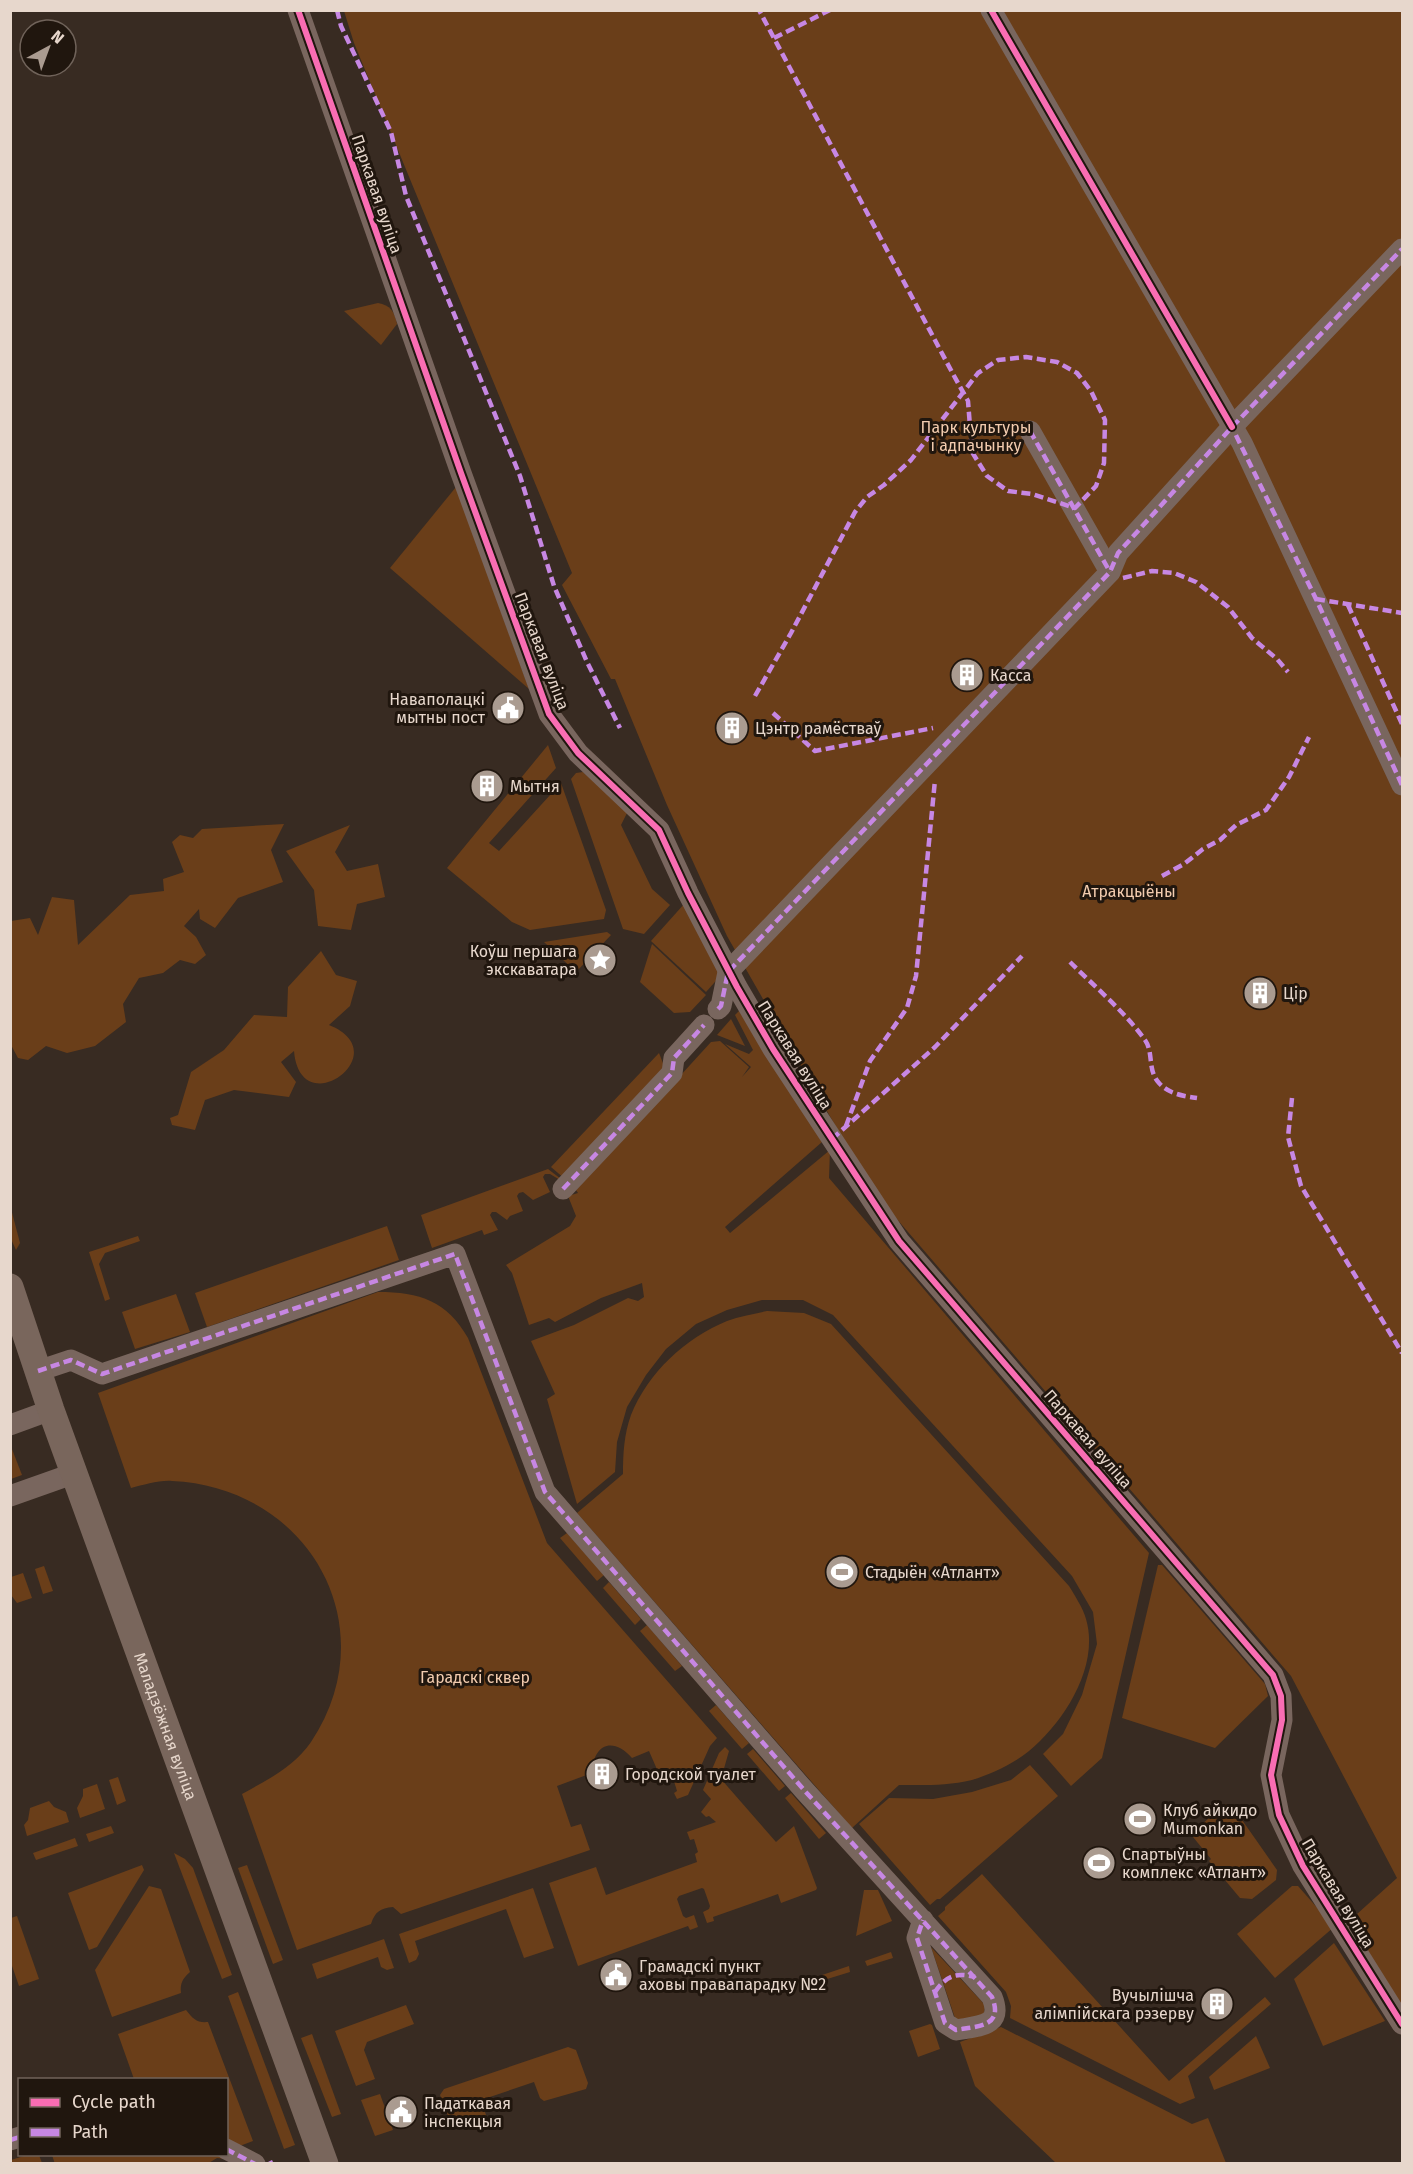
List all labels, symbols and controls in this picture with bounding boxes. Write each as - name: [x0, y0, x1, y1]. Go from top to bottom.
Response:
- north arrow: [18, 18, 78, 78]
- text: N: [47, 26, 68, 48]
- street label: Паркавая вуліца: [348, 132, 406, 256]
- park label: Парк культуры і адпачынку: [921, 418, 1031, 455]
- street label: Паркавая вуліца: [511, 589, 573, 713]
- building icon: Касса: [949, 657, 985, 693]
- place label: Касса: [990, 666, 1032, 685]
- place label: Наваполацкі мытны пост: [389, 690, 486, 727]
- public building icon: Наваполацкі мытны пост: [490, 690, 526, 726]
- building icon: Цэнтр рамёстваў: [714, 710, 750, 746]
- place label: Цэнтр рамёстваў: [755, 719, 882, 738]
- building icon: Мытня: [469, 768, 505, 804]
- place label: Мытня: [510, 777, 560, 796]
- park label: Атракцыёны: [1082, 882, 1176, 901]
- place label: Коўш першага экскаватара: [470, 942, 577, 979]
- place icon: Коўш першага экскаватара: [582, 942, 618, 978]
- building icon: Цір: [1242, 975, 1278, 1011]
- place label: Цір: [1283, 984, 1308, 1003]
- street label: Паркавая вуліца: [754, 997, 836, 1113]
- street label: Паркавая вуліца: [1040, 1386, 1136, 1492]
- sports icon: Стадыён «Атлант»: [824, 1554, 860, 1590]
- place label: Стадыён «Атлант»: [865, 1563, 1000, 1582]
- street label: Маладзёжная вуліца: [130, 1650, 201, 1803]
- park label: Гарадскі сквер: [420, 1668, 530, 1687]
- building icon: Городской туалет: [584, 1756, 620, 1792]
- place label: Городской туалет: [625, 1765, 757, 1784]
- sports icon: Клуб айкидо Mumonkan: [1122, 1801, 1158, 1837]
- place label: Клуб айкидо Mumonkan: [1163, 1801, 1257, 1838]
- street label: Паркавая вуліца: [1298, 1835, 1378, 1951]
- sports icon: Спартыўны комплекс «Атлант»: [1081, 1845, 1117, 1881]
- place label: Спартыўны комплекс «Атлант»: [1122, 1845, 1266, 1882]
- public building icon: Грамадскі пункт аховы правапарадку №2: [598, 1957, 634, 1993]
- place label: Грамадскі пункт аховы правапарадку №2: [639, 1957, 826, 1994]
- place label: Вучылішча алімпійскага рэзерву: [1034, 1986, 1194, 2023]
- building icon: Вучылішча алімпійскага рэзерву: [1199, 1986, 1235, 2022]
- legend: [18, 2078, 228, 2156]
- text: Cycle path: [72, 2091, 156, 2113]
- public building icon: Падаткавая інспекцыя: [383, 2094, 419, 2130]
- place label: Падаткавая інспекцыя: [424, 2094, 511, 2131]
- text: Path: [72, 2121, 108, 2143]

